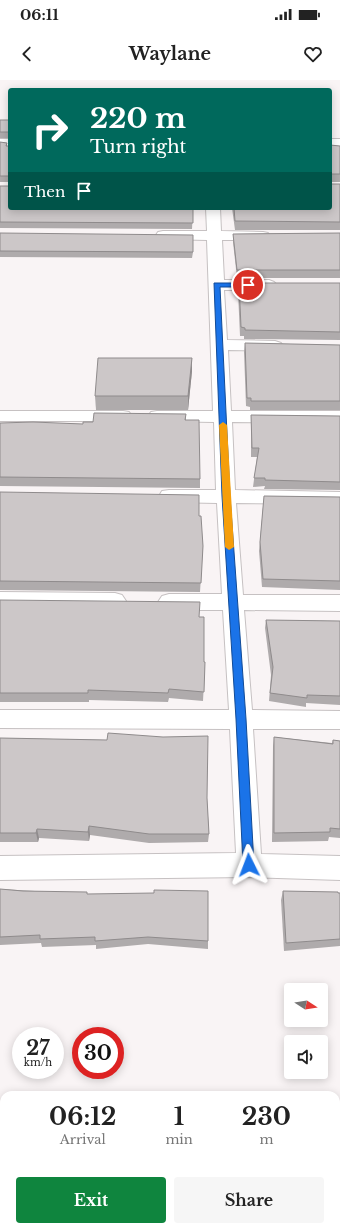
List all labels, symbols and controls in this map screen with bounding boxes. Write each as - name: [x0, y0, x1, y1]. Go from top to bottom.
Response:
- text: 06:11: [20, 5, 59, 24]
- icon: back: [16, 43, 38, 65]
- text: Waylane: [129, 43, 211, 65]
- icon: heart: [302, 43, 324, 65]
- text: 220 m: [90, 101, 186, 136]
- icon: right: [24, 104, 76, 156]
- text: Turn right: [90, 136, 186, 158]
- icon: arrive: [73, 180, 95, 202]
- text: Then: [24, 182, 65, 201]
- pin: [231, 268, 265, 302]
- icon: arrive: [237, 274, 259, 296]
- position arrow: [228, 844, 270, 886]
- north arrow: [284, 983, 328, 1027]
- map controls: [284, 983, 328, 1079]
- speed limit sign: 30: [72, 1027, 124, 1079]
- button: sound: [284, 1035, 328, 1079]
- text: 27: [26, 1036, 50, 1060]
- text: km/h: [24, 1056, 52, 1069]
- text: 06:12: [49, 1102, 116, 1131]
- text: 1: [174, 1102, 184, 1131]
- text: 230: [242, 1102, 291, 1131]
- text: Arrival: [60, 1131, 106, 1148]
- text: min: [165, 1131, 193, 1148]
- text: m: [259, 1131, 273, 1148]
- button: Exit: [16, 1177, 166, 1223]
- button: Share: [174, 1177, 324, 1223]

